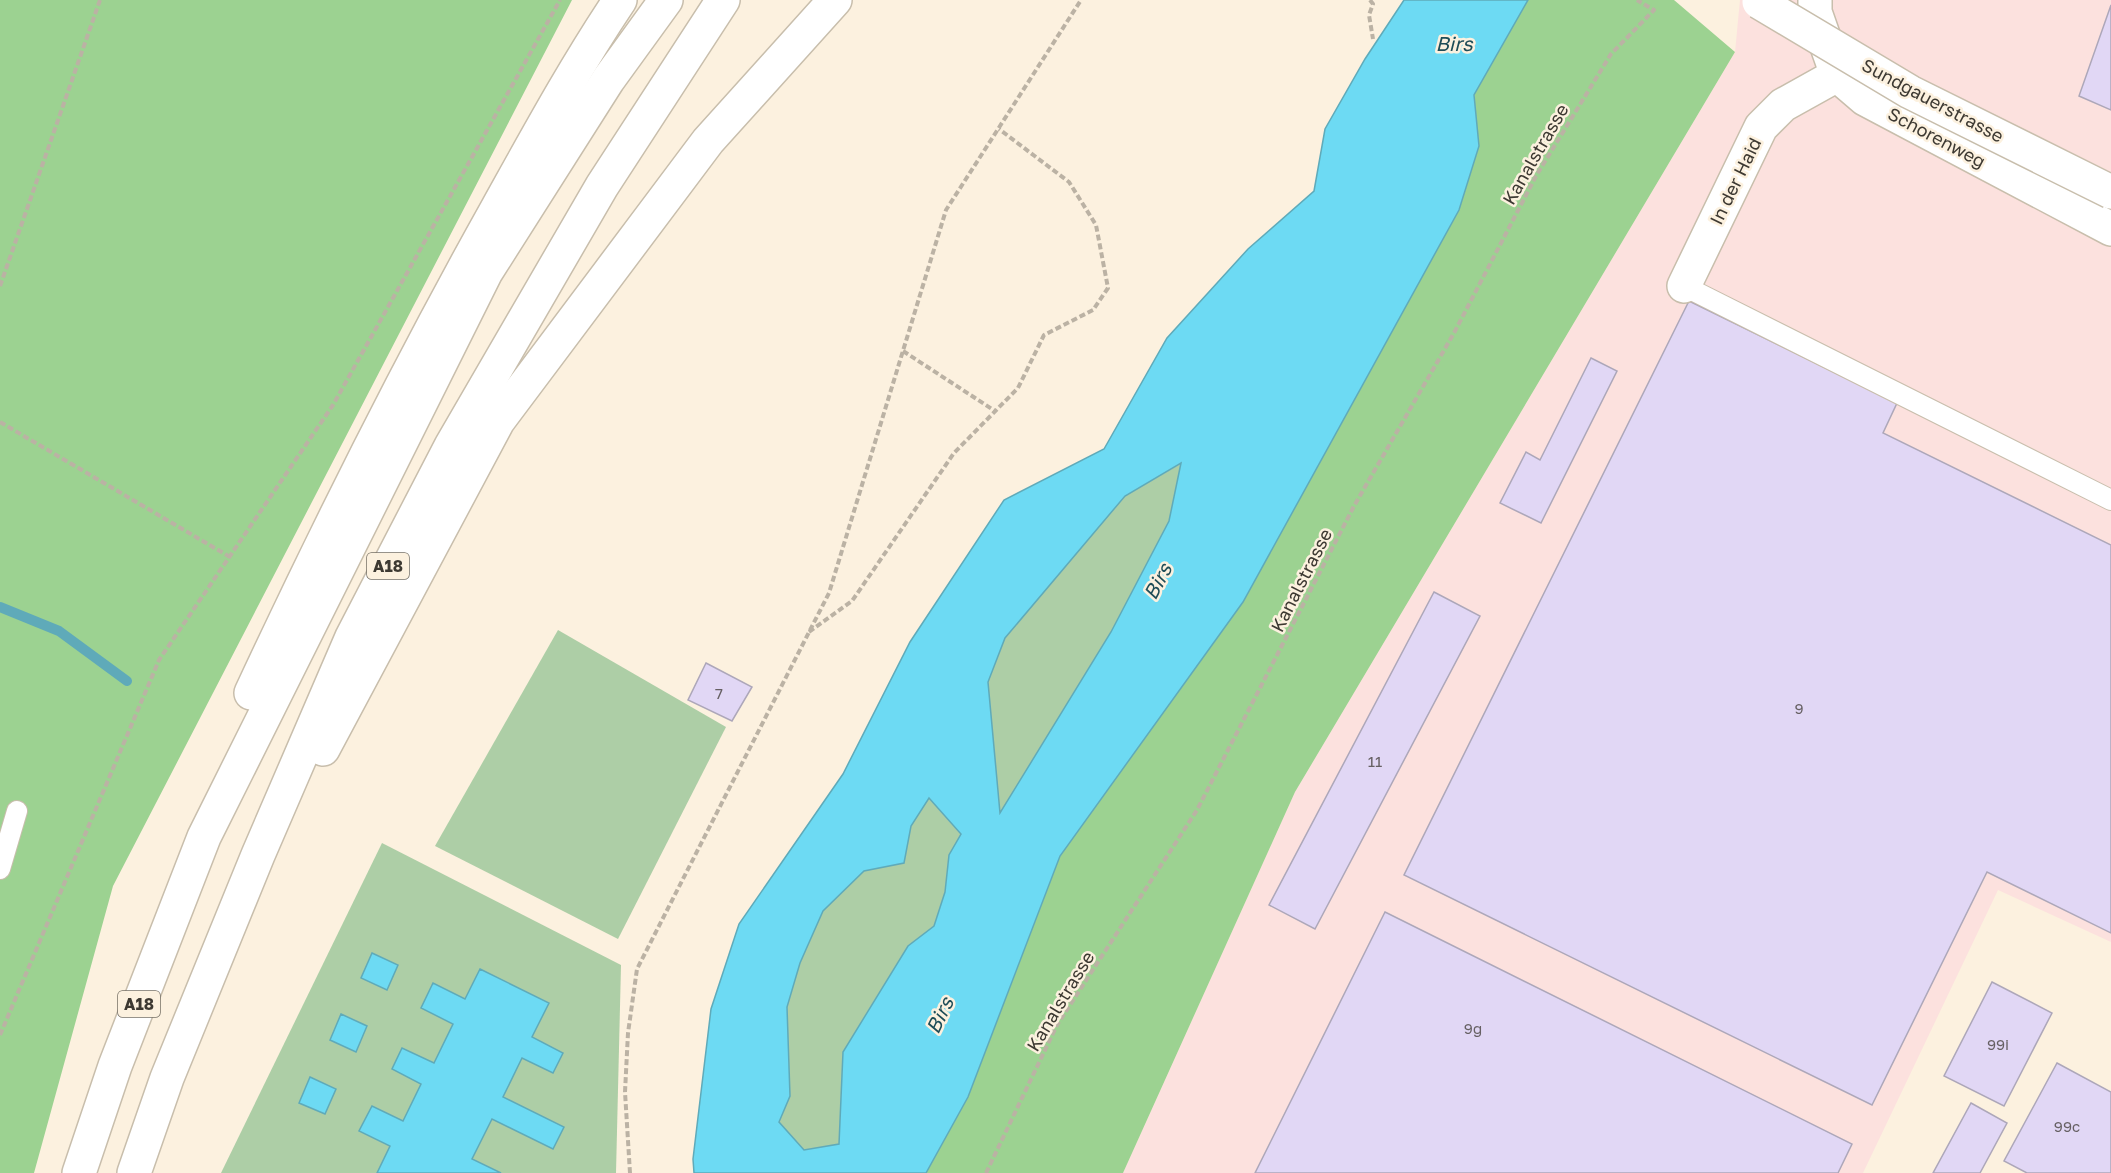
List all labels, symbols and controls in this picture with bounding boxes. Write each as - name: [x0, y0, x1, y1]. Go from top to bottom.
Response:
- water label: Birs: [1435, 31, 1474, 55]
- street label: Sundgauerstrasse: [1858, 53, 2008, 147]
- street label: Kanalstrasse: [1497, 100, 1573, 208]
- street label: Schorenweg: [1884, 102, 1990, 172]
- street label: In der Haid: [1705, 134, 1765, 228]
- street label: Kanalstrasse: [1266, 525, 1336, 635]
- road number: A18: [367, 553, 409, 579]
- water label: Birs: [1138, 558, 1177, 603]
- house number: 7: [715, 684, 723, 702]
- house number: 9: [1794, 699, 1804, 717]
- house number: 11: [1368, 752, 1382, 770]
- street label: Kanalstrasse: [1022, 947, 1098, 1055]
- road number: A18: [118, 991, 160, 1017]
- water label: Birs: [920, 992, 959, 1037]
- house number: 9g: [1464, 1019, 1482, 1037]
- house number: 99i: [1987, 1035, 2009, 1053]
- house number: 99c: [2054, 1117, 2080, 1135]

